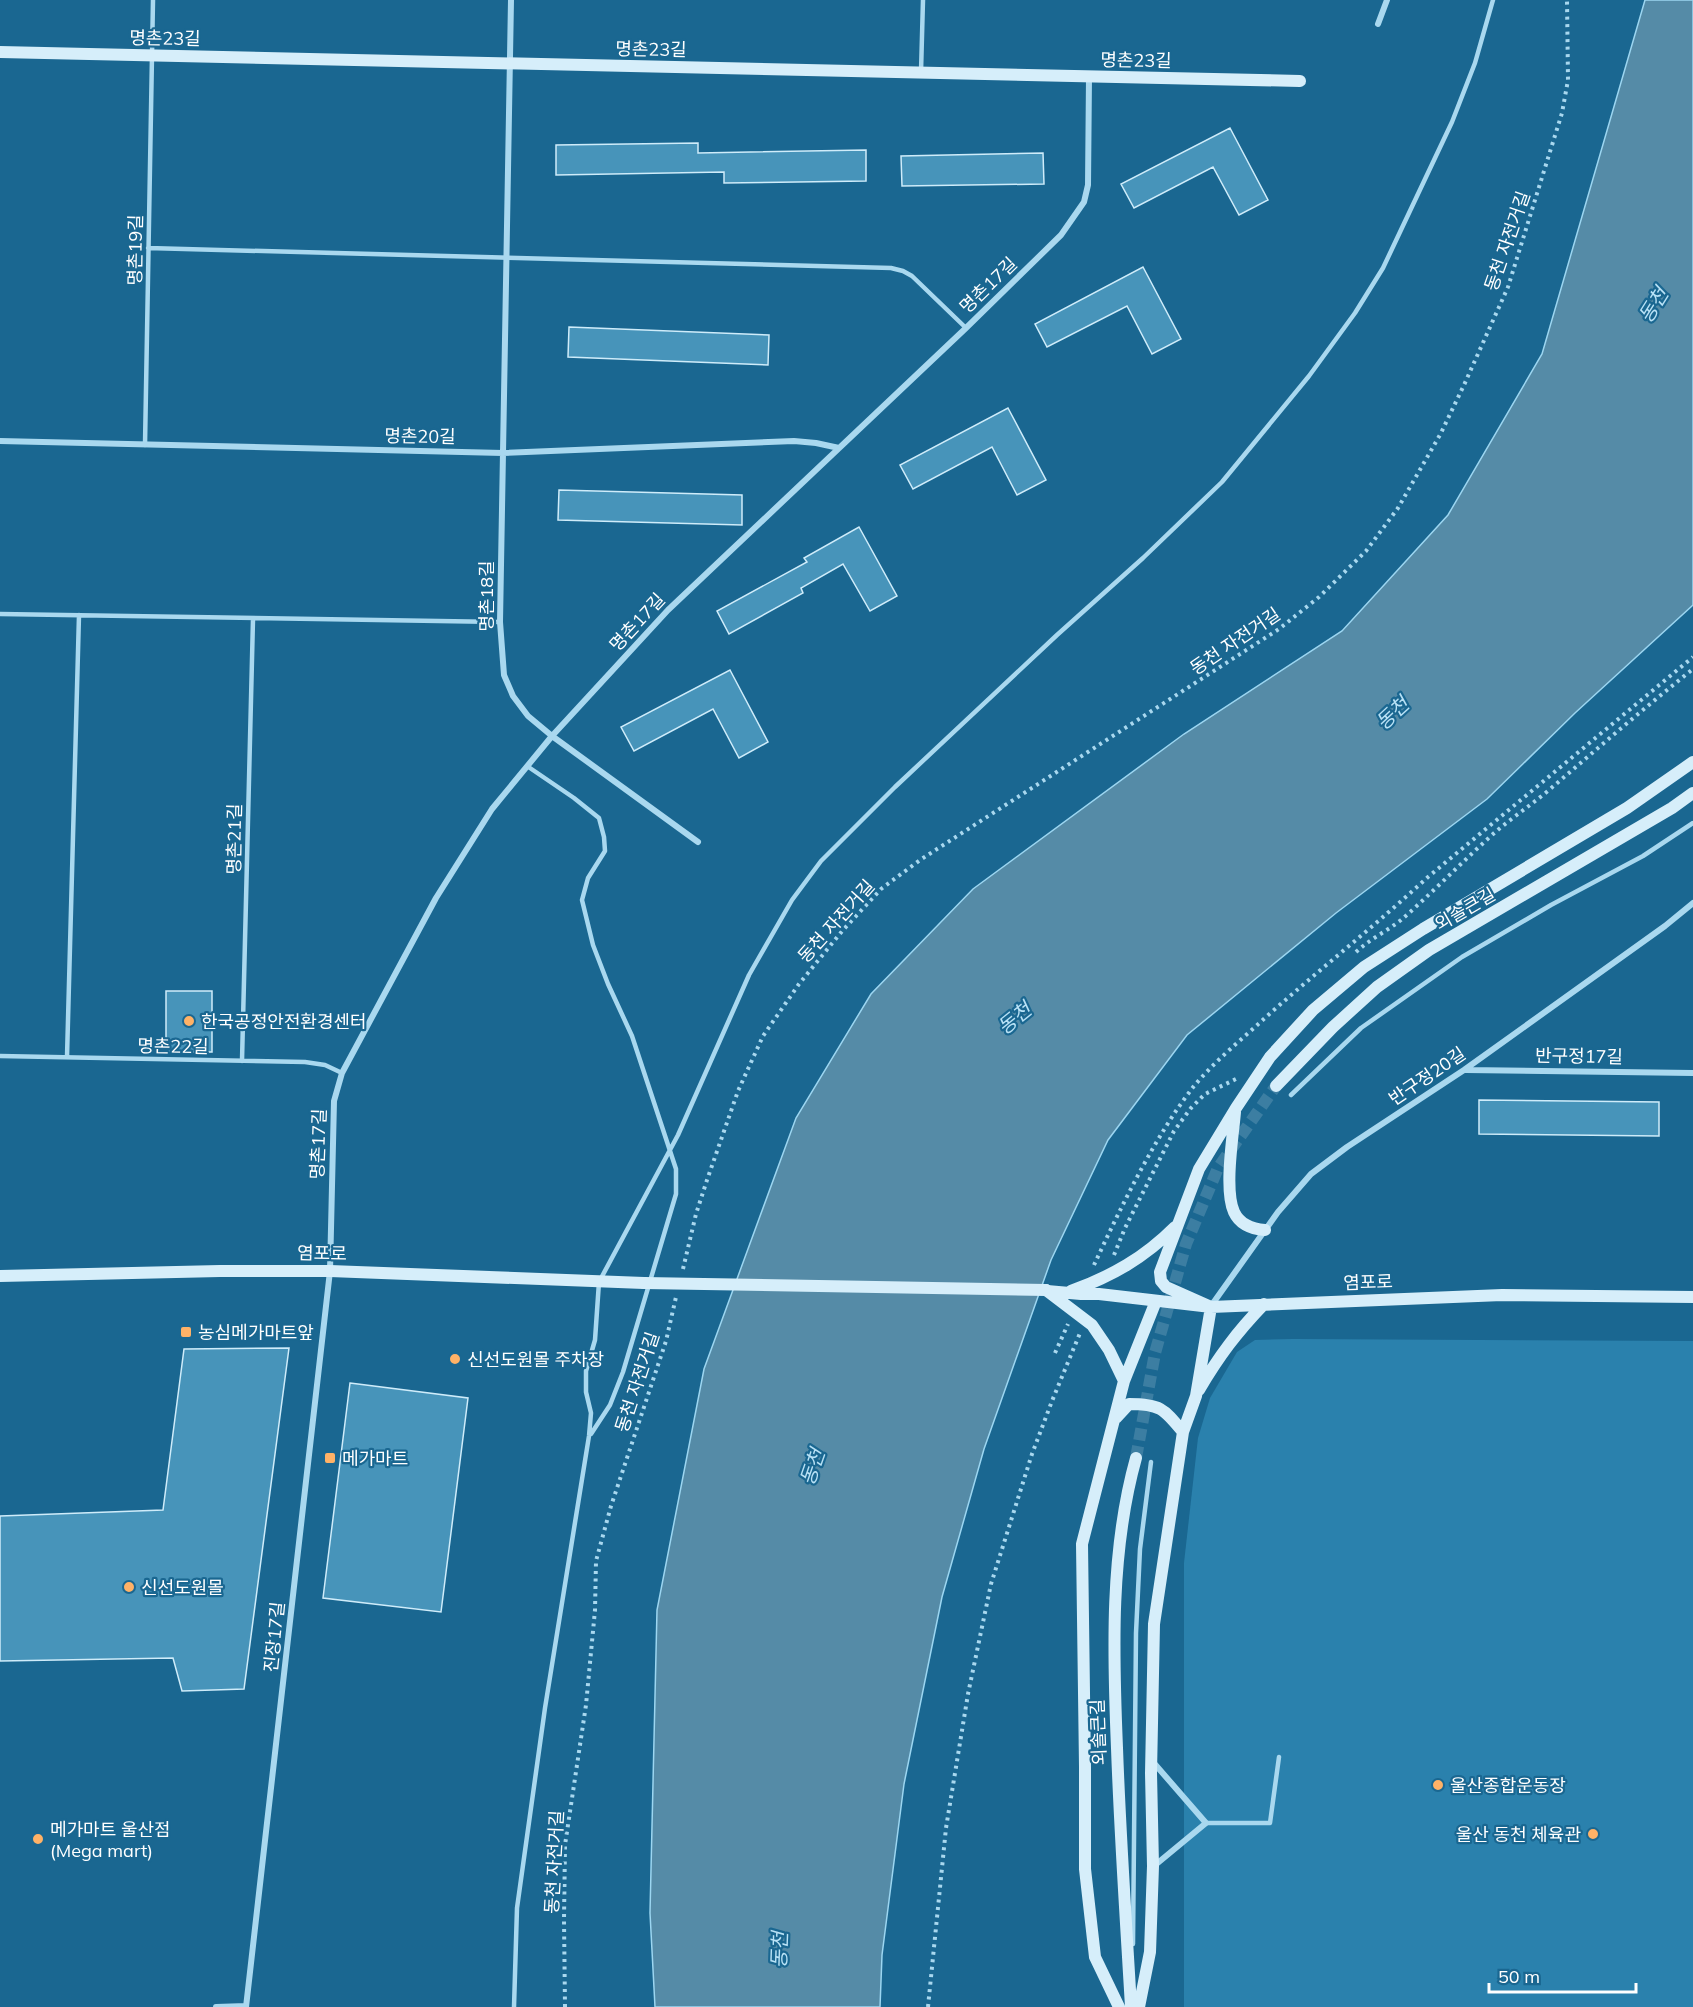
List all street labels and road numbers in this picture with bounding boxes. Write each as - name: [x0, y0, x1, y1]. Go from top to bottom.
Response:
- street label: 명촌23길: [129, 26, 201, 50]
- street label: 명촌23길: [615, 37, 687, 61]
- street label: 명촌23길: [1100, 48, 1172, 72]
- street label: 동천 자전거길: [1479, 188, 1535, 294]
- street label: 명촌19길: [123, 214, 147, 286]
- street label: 명촌17길: [954, 252, 1022, 318]
- street label: 명촌20길: [384, 424, 456, 448]
- street label: 명촌18길: [475, 560, 498, 632]
- street label: 명촌17길: [604, 588, 670, 656]
- street label: 동천 자전거길: [1185, 602, 1285, 680]
- street label: 명촌21길: [222, 803, 246, 875]
- street label: 동천 자전거길: [793, 875, 879, 967]
- street label: 외솔큰길: [1431, 882, 1499, 936]
- street label: 명촌22길: [137, 1034, 209, 1058]
- street label: 반구정20길: [1384, 1042, 1470, 1110]
- street label: 반구정17길: [1535, 1044, 1623, 1068]
- street label: 명촌17길: [305, 1108, 331, 1180]
- street label: 염포로: [297, 1241, 347, 1265]
- street label: 염포로: [1343, 1270, 1393, 1294]
- street label: 동천 자전거길: [610, 1329, 664, 1435]
- street label: 진장17길: [259, 1600, 289, 1674]
- street label: 외솔큰길: [1085, 1698, 1111, 1766]
- street label: 동천 자전거길: [540, 1809, 568, 1915]

